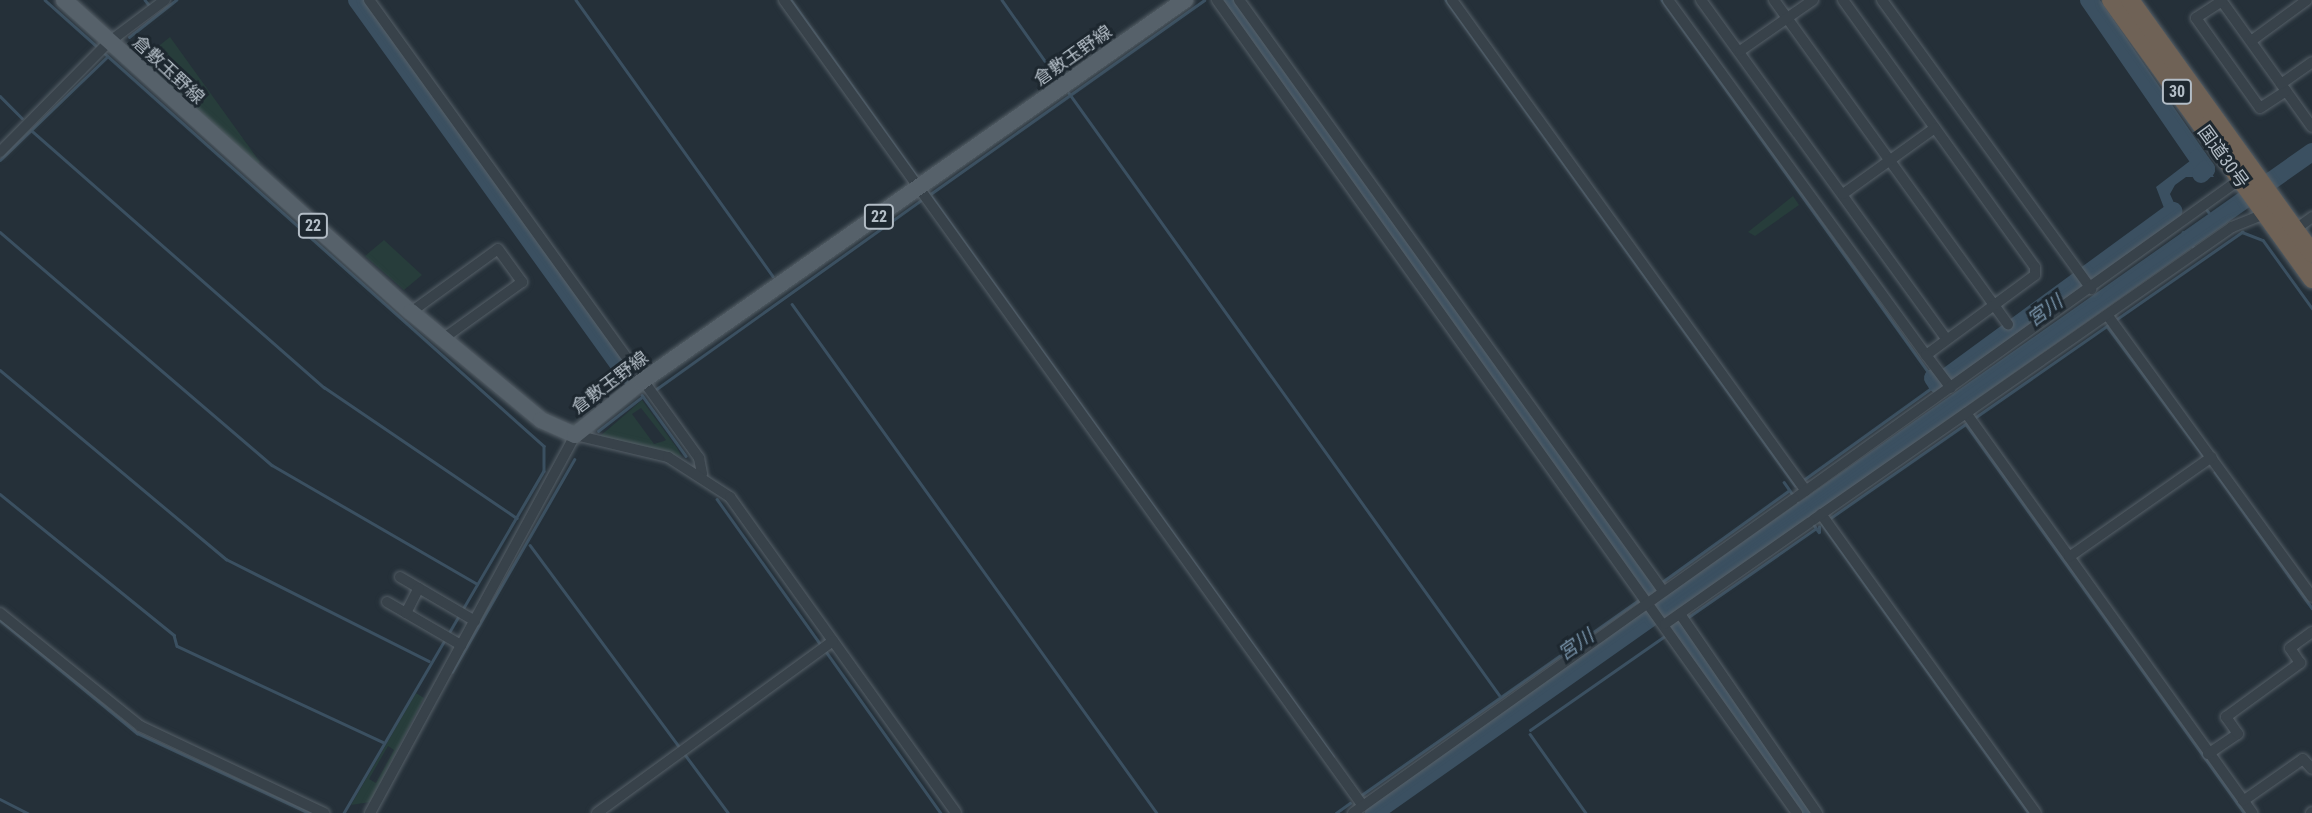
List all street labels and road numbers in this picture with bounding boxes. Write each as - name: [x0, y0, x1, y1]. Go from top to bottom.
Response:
- street label: 倉敷玉野線: [1030, 21, 1116, 91]
- street label: 倉敷玉野線: [128, 31, 208, 109]
- road number: 30: [2161, 80, 2193, 104]
- street label: 国道30号: [2193, 122, 2253, 192]
- road number: 22: [863, 204, 895, 230]
- road number: 22: [297, 214, 329, 238]
- street label: 倉敷玉野線: [568, 347, 652, 419]

